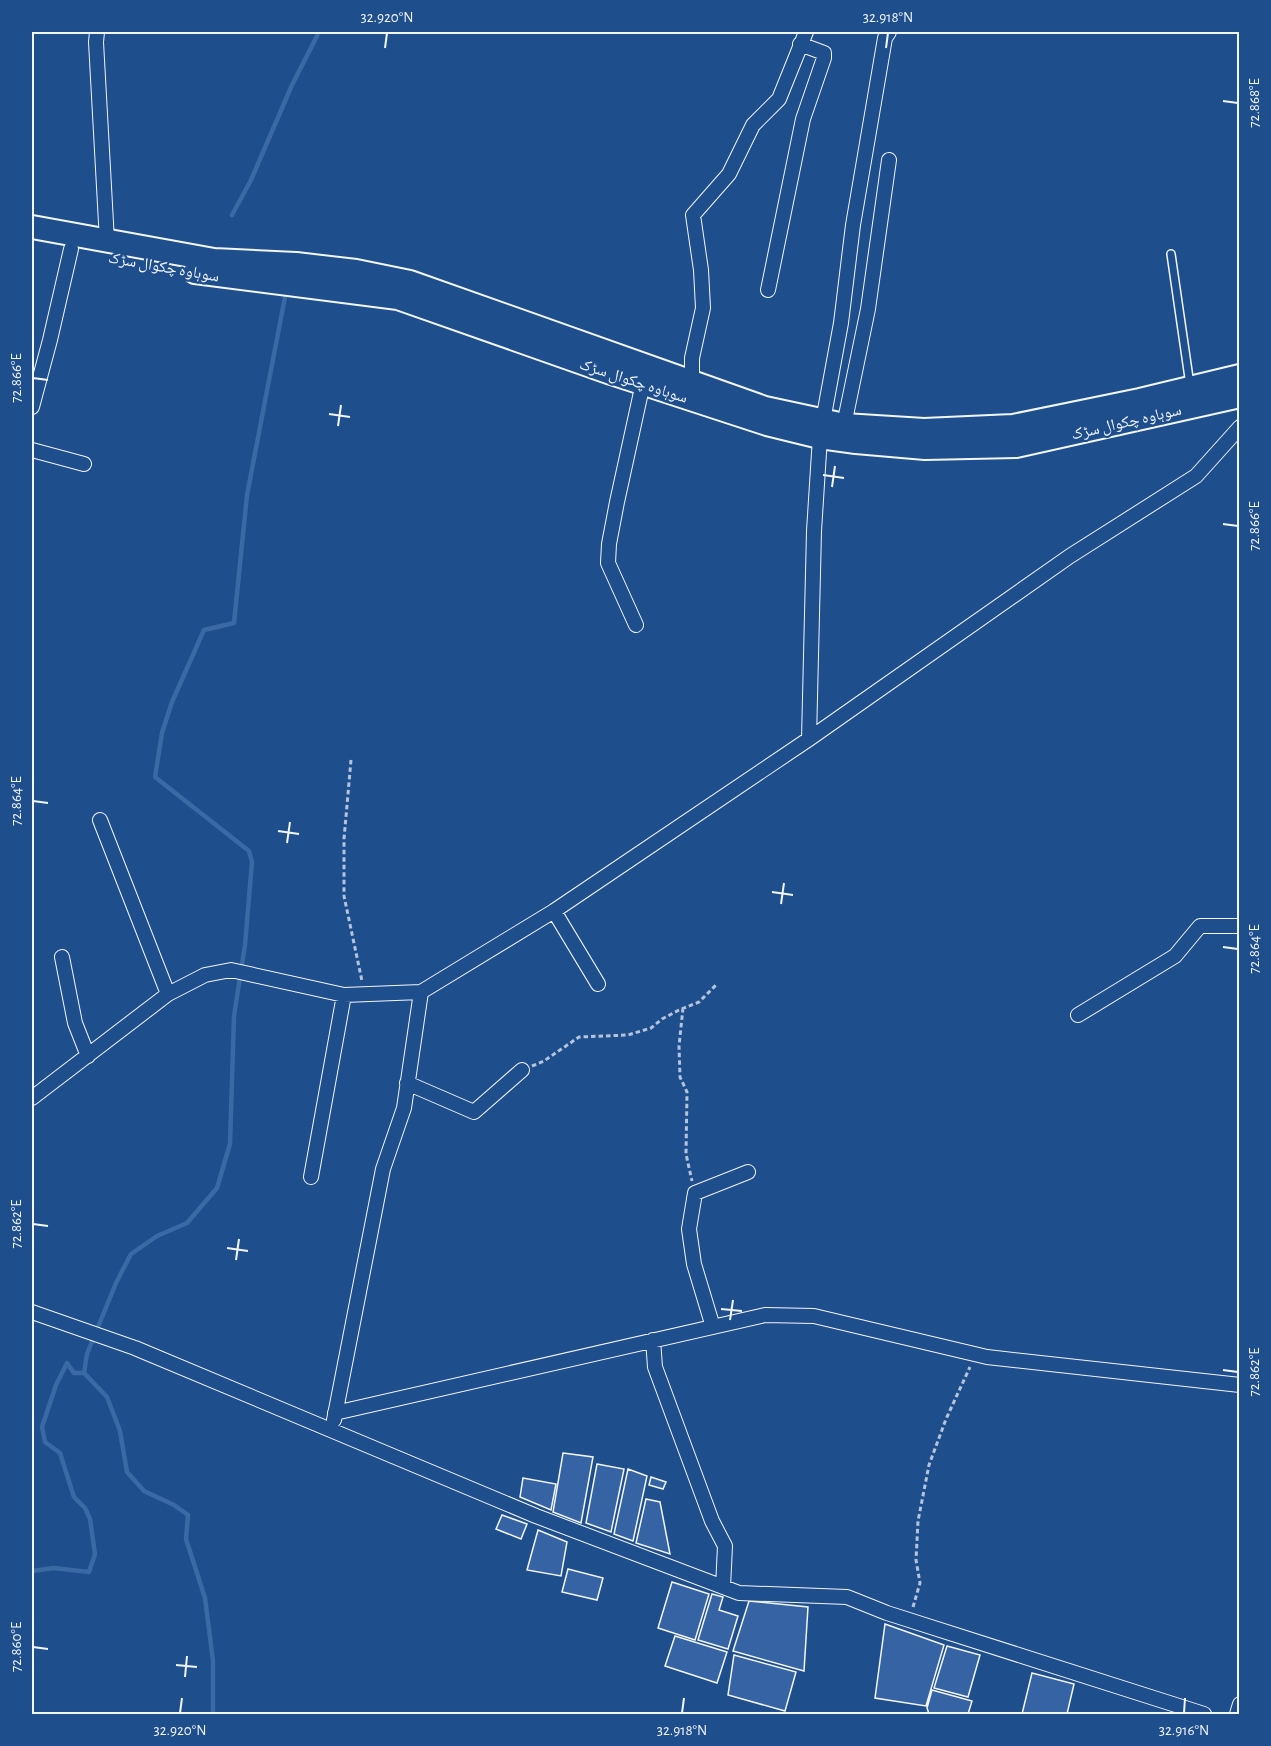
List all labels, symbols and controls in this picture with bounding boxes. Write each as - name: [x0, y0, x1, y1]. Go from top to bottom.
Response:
- text: 32.920°N: [361, 10, 413, 25]
- text: 32.918°N: [863, 10, 913, 25]
- text: 72.868°E: [1247, 78, 1262, 128]
- street label: سوہاوہ چکوال سڑک: [107, 249, 221, 287]
- text: 72.866°E: [9, 353, 24, 403]
- street label: سوہاوہ چکوال سڑک: [577, 356, 690, 408]
- street label: سوہاوہ چکوال سڑک: [1070, 402, 1183, 444]
- text: 72.866°E: [1247, 501, 1262, 551]
- text: 72.864°E: [9, 776, 24, 826]
- text: 72.864°E: [1247, 924, 1262, 974]
- text: 72.862°E: [9, 1199, 24, 1249]
- text: 72.862°E: [1247, 1347, 1262, 1397]
- text: 72.860°E: [9, 1622, 24, 1672]
- text: 32.920°N: [154, 1723, 206, 1738]
- text: 32.918°N: [657, 1723, 707, 1738]
- text: 32.916°N: [1159, 1723, 1209, 1738]

